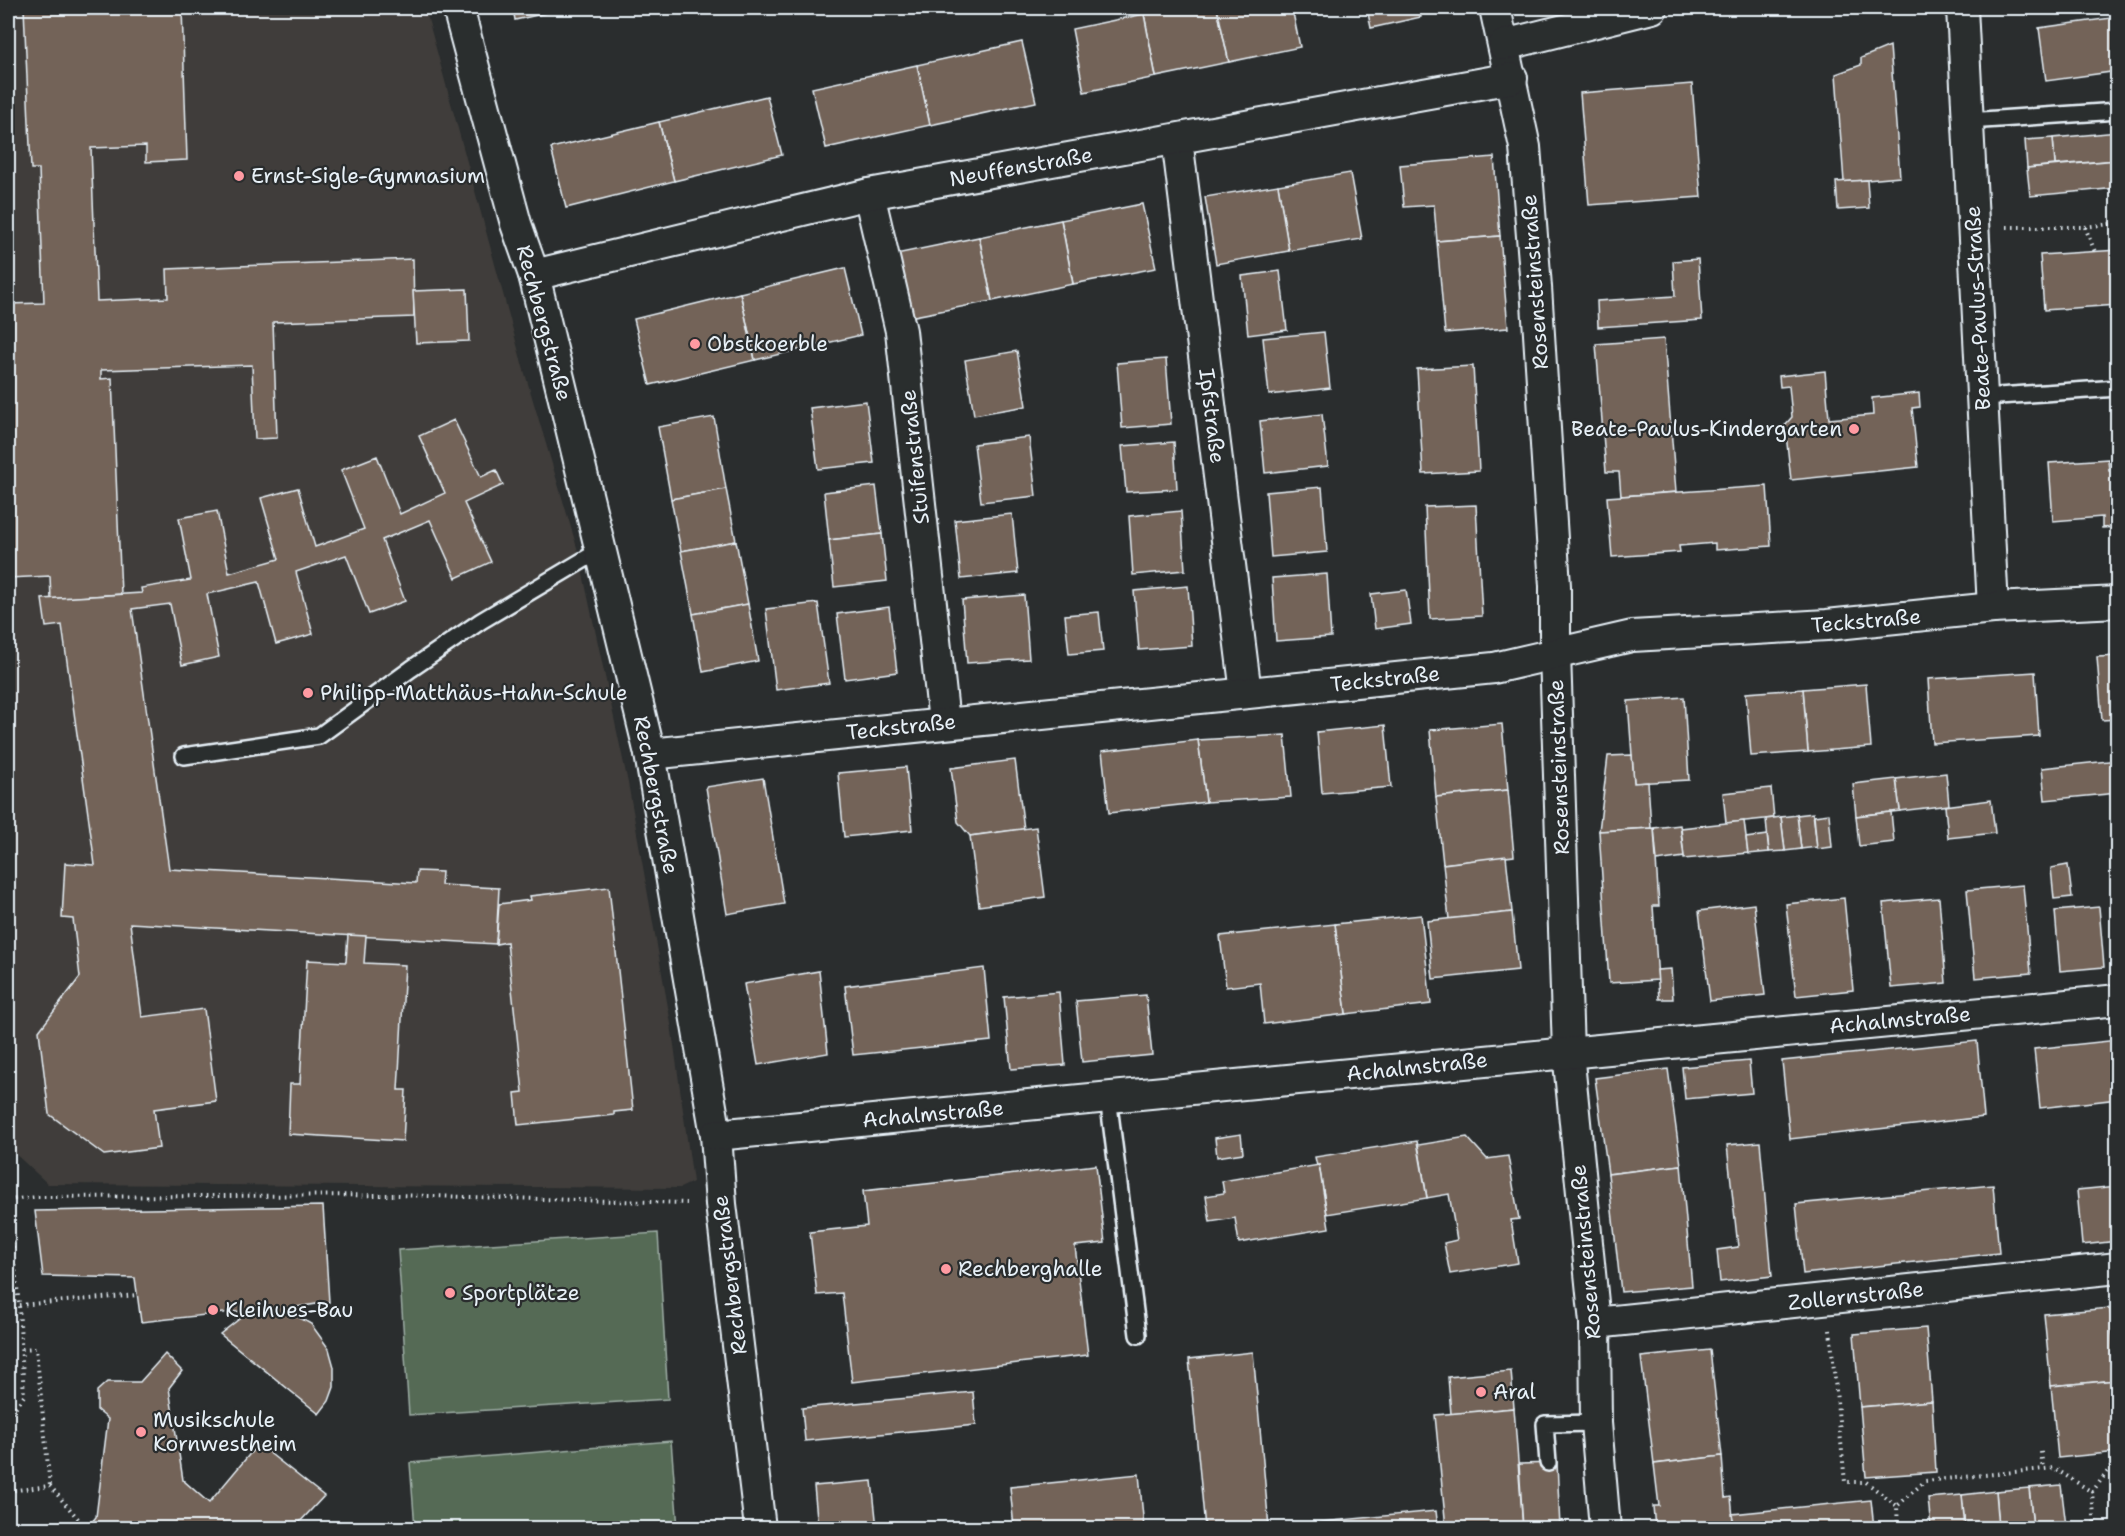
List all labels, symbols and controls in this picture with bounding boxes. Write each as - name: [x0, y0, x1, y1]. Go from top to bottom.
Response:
- street label: Neuffenstraße: [947, 141, 1095, 193]
- place label: Ernst-Sigle-Gymnasium: [251, 162, 485, 190]
- marker: Ernst-Sigle-Gymnasium: [232, 169, 246, 183]
- street label: Rosensteinstraße: [1515, 193, 1555, 371]
- street label: Beate-Paulus-Straße: [1959, 205, 1997, 411]
- street label: Rechbergstraße: [510, 242, 578, 404]
- place label: Obstkoerble: [707, 330, 828, 358]
- marker: Obstkoerble: [688, 337, 702, 351]
- street label: Ipfstraße: [1192, 367, 1232, 465]
- street label: Stuifenstraße: [894, 388, 936, 526]
- place label: Beate-Paulus-Kindergarten: [1571, 415, 1842, 443]
- marker: Beate-Paulus-Kindergarten: [1847, 422, 1861, 436]
- street label: Teckstraße: [1810, 602, 1922, 640]
- street label: Teckstraße: [1329, 659, 1441, 699]
- place label: Philipp-Matthäus-Hahn-Schule: [320, 679, 628, 707]
- street label: Rosensteinstraße: [1542, 679, 1576, 855]
- marker: Philipp-Matthäus-Hahn-Schule: [301, 686, 315, 700]
- street label: Teckstraße: [845, 707, 957, 747]
- street label: Rechbergstraße: [627, 714, 685, 876]
- street label: Achalmstraße: [1828, 1000, 1972, 1040]
- street label: Achalmstraße: [1345, 1046, 1489, 1088]
- street label: Achalmstraße: [861, 1094, 1005, 1134]
- street label: Rosensteinstraße: [1564, 1163, 1608, 1341]
- street label: Rechbergstraße: [706, 1194, 754, 1356]
- place label: Rechberghalle: [958, 1255, 1103, 1283]
- marker: Rechberghalle: [939, 1262, 953, 1276]
- street label: Zollernstraße: [1787, 1275, 1925, 1317]
- place label: Sportplätze: [462, 1279, 580, 1307]
- marker: Sportplätze: [443, 1286, 457, 1300]
- place label: Kleihues-Bau: [225, 1296, 353, 1324]
- marker: Kleihues-Bau: [206, 1303, 220, 1317]
- place label: Aral: [1493, 1378, 1537, 1406]
- marker: Aral: [1474, 1385, 1488, 1399]
- place label: Musikschule Kornwestheim: [153, 1406, 297, 1458]
- marker: Musikschule Kornwestheim: [134, 1425, 148, 1439]

